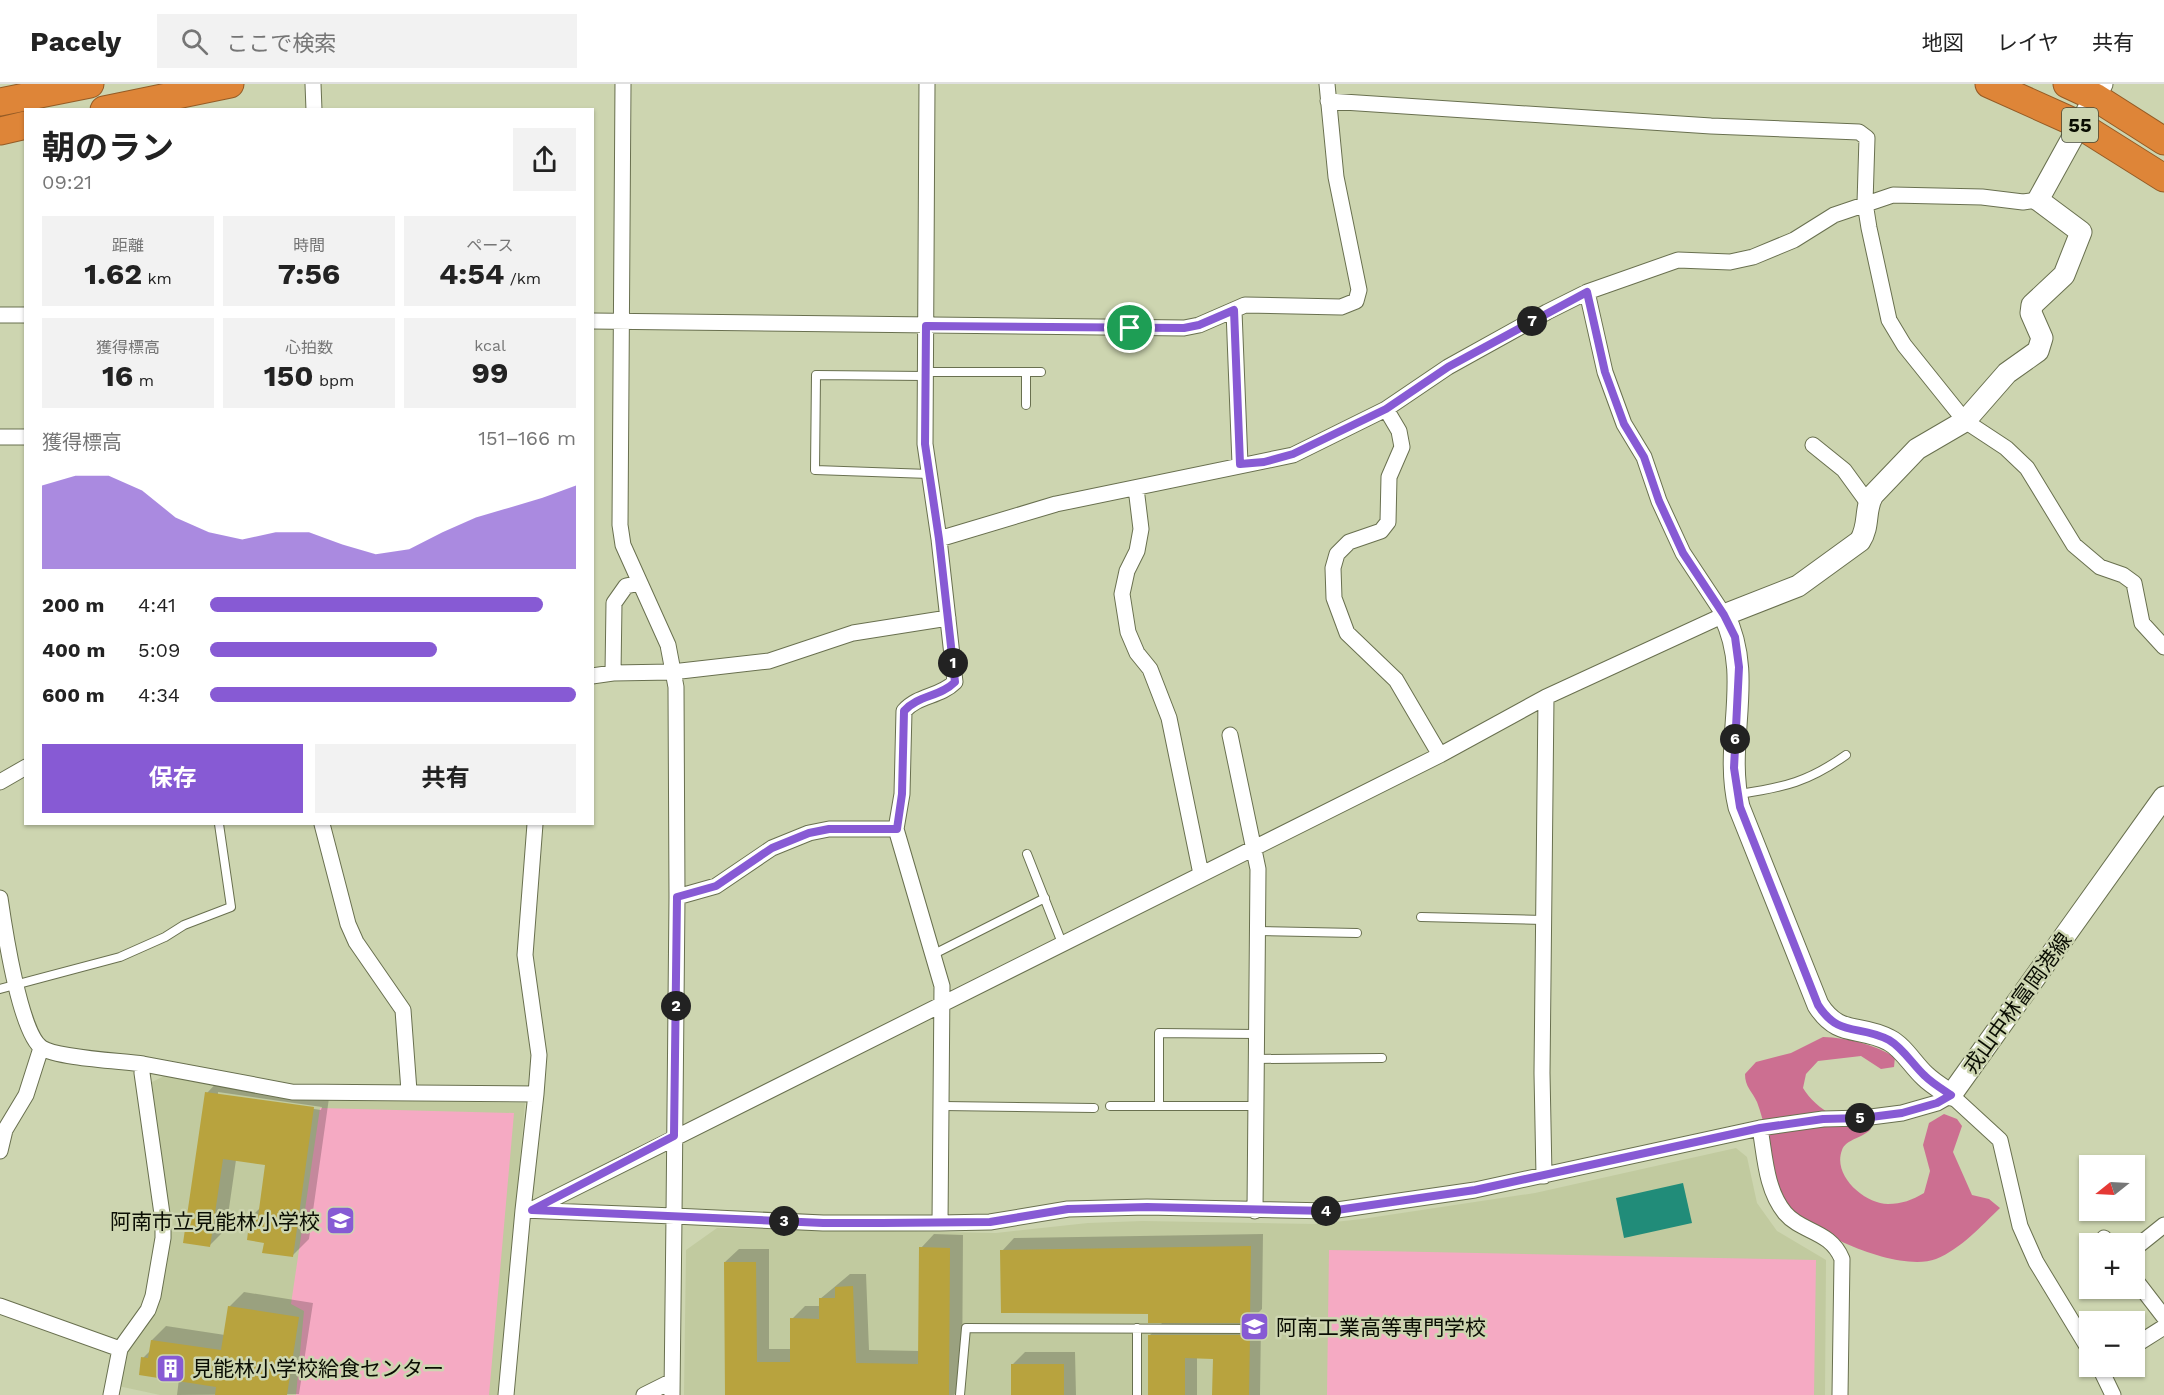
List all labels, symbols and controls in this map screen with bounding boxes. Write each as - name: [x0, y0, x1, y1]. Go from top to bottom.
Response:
- search box: [157, 14, 577, 68]
- text: Pacely: [30, 25, 121, 58]
- icon: search: [178, 25, 211, 58]
- text: 地図: [1922, 30, 1964, 55]
- text: レイヤ: [1997, 30, 2059, 55]
- text: 共有: [2092, 30, 2134, 55]
- text: ここで検索: [226, 31, 336, 56]
- road number: 55: [2062, 108, 2098, 142]
- text: 朝のラン: [42, 128, 174, 167]
- button: share: [513, 128, 576, 191]
- text: 09:21: [42, 170, 92, 194]
- text: 距離: [112, 236, 144, 255]
- text: 時間: [293, 236, 325, 255]
- text: ペース: [466, 236, 514, 255]
- text: 1.62: [84, 256, 142, 291]
- text: 7:56: [278, 256, 340, 291]
- text: 4:54: [439, 256, 504, 291]
- text: km: [142, 269, 172, 288]
- text: /km: [504, 269, 541, 288]
- pin: [1104, 302, 1155, 353]
- pin: 7: [1517, 306, 1547, 336]
- icon: arrive: [1113, 311, 1146, 344]
- text: 7: [1527, 311, 1537, 330]
- text: kcal: [474, 336, 506, 355]
- text: 獲得標高: [96, 338, 160, 357]
- text: 心拍数: [285, 338, 333, 357]
- text: 99: [472, 355, 508, 390]
- text: 16: [102, 358, 133, 393]
- text: 150: [264, 358, 313, 393]
- text: m: [133, 371, 154, 390]
- text: bpm: [313, 371, 354, 390]
- text: 151–166 m: [478, 426, 576, 450]
- text: 獲得標高: [42, 430, 122, 454]
- text: 200 m: [42, 593, 104, 617]
- text: 4:41: [138, 593, 176, 617]
- text: 400 m: [42, 638, 105, 662]
- text: 5:09: [138, 638, 180, 662]
- pin: 1: [938, 648, 968, 678]
- text: 1: [950, 653, 956, 672]
- text: 600 m: [42, 683, 105, 707]
- text: 4:34: [138, 683, 180, 707]
- pin: 6: [1720, 724, 1750, 754]
- text: 6: [1730, 729, 1740, 748]
- button: 保存: [42, 744, 303, 813]
- button: 共有: [315, 744, 576, 813]
- street label: 戎山中林富岡港線: [1958, 928, 2076, 1078]
- pin: 2: [661, 991, 691, 1021]
- text: 2: [671, 996, 681, 1015]
- pin: 5: [1845, 1103, 1875, 1133]
- text: 5: [1855, 1108, 1865, 1127]
- north arrow: [2079, 1155, 2145, 1221]
- map controls: [2079, 1155, 2145, 1377]
- pin: 4: [1311, 1196, 1341, 1226]
- text: 4: [1321, 1201, 1331, 1220]
- school or university icon: 阿南市立見能林小学校: [325, 1205, 357, 1237]
- pin: 3: [769, 1206, 799, 1236]
- place label: 阿南市立見能林小学校: [110, 1209, 320, 1234]
- text: 3: [779, 1211, 789, 1230]
- button: +: [2079, 1233, 2145, 1299]
- school or university icon: 阿南工業高等専門学校: [1239, 1311, 1271, 1343]
- button: −: [2079, 1311, 2145, 1377]
- place label: 阿南工業高等専門学校: [1276, 1315, 1486, 1340]
- building icon: 見能林小学校給食センター: [155, 1352, 187, 1384]
- place label: 見能林小学校給食センター: [192, 1356, 444, 1381]

